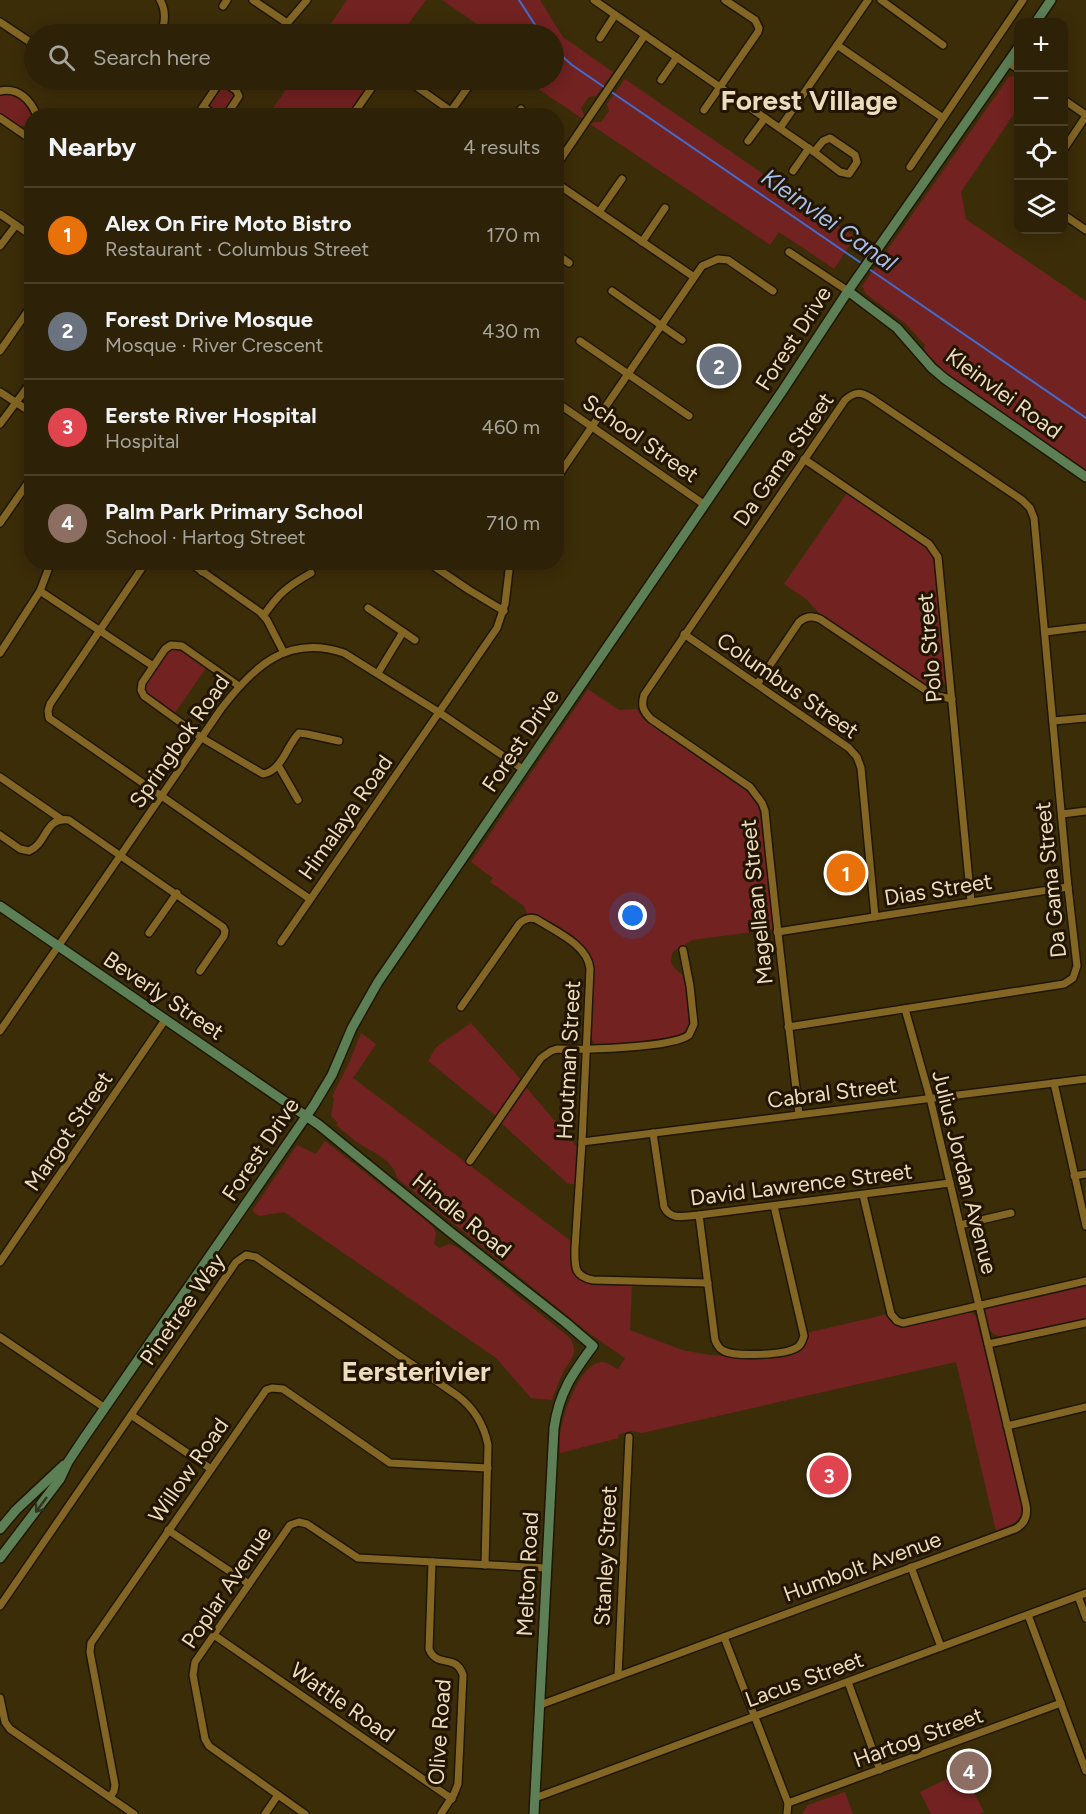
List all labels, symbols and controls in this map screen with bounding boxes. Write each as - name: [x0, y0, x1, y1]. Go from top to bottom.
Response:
- map controls: [1014, 18, 1068, 234]
- button: +: [1014, 18, 1068, 72]
- search box: [24, 24, 564, 90]
- icon: search: [45, 41, 78, 74]
- text: Search here: [93, 44, 211, 71]
- button: −: [1014, 72, 1068, 126]
- district label: Forest Village: [720, 83, 898, 117]
- button: locate: [1014, 126, 1068, 180]
- text: Nearby: [48, 131, 136, 163]
- text: 4 results: [463, 135, 540, 159]
- water label: Kleinvlei Canal: [756, 162, 903, 277]
- button: layers: [1014, 180, 1068, 234]
- text: Alex On Fire Moto Bistro: [105, 210, 351, 237]
- text: 1: [63, 223, 72, 247]
- text: 170 m: [486, 223, 540, 247]
- text: Restaurant · Columbus Street: [105, 237, 369, 261]
- street label: Forest Drive: [750, 281, 837, 395]
- text: Forest Drive Mosque: [105, 306, 313, 333]
- text: 2: [62, 319, 73, 343]
- text: 430 m: [482, 319, 540, 343]
- text: Mosque · River Crescent: [105, 333, 323, 357]
- street label: Kleinvlei Road: [940, 342, 1067, 445]
- pin: 2: [700, 344, 738, 388]
- street label: Da Gama Street: [727, 387, 839, 531]
- street label: School Street: [578, 389, 704, 488]
- text: Eerste River Hospital: [105, 402, 317, 429]
- text: 3: [62, 415, 73, 439]
- text: 460 m: [481, 415, 540, 439]
- text: Hospital: [105, 429, 180, 453]
- text: Palm Park Primary School: [105, 498, 363, 525]
- text: 4: [61, 511, 74, 535]
- text: 710 m: [486, 511, 540, 535]
- text: School · Hartog Street: [105, 525, 306, 549]
- street label: Polo Street: [911, 592, 948, 704]
- street label: Columbus Street: [712, 626, 864, 744]
- street label: Springbok Road: [123, 669, 235, 813]
- street label: Forest Drive: [476, 683, 565, 797]
- street label: Himalaya Road: [292, 750, 398, 885]
- street label: Da Gama Street: [1029, 801, 1072, 959]
- street label: Magellaan Street: [734, 818, 779, 986]
- pin: 1: [826, 850, 866, 896]
- street label: Dias Street: [882, 868, 994, 911]
- your location: [618, 901, 647, 930]
- street label: Beverly Street: [98, 945, 229, 1046]
- street label: Houtman Street: [551, 980, 586, 1140]
- street label: Margot Street: [19, 1066, 118, 1196]
- street label: Julius Jordan Avenue: [926, 1067, 1003, 1277]
- street label: Cabral Street: [766, 1071, 898, 1114]
- street label: Forest Drive: [216, 1092, 305, 1206]
- street label: David Lawrence Street: [689, 1157, 914, 1212]
- street label: Hindle Road: [407, 1167, 517, 1264]
- street label: Pinetree Way: [134, 1248, 231, 1370]
- district label: Eersterivier: [341, 1354, 491, 1388]
- street label: Willow Road: [142, 1413, 234, 1528]
- pin: 3: [810, 1452, 848, 1498]
- street label: Stanley Street: [588, 1485, 623, 1627]
- one-way arrow: [34, 1496, 47, 1512]
- street label: Melton Road: [511, 1511, 544, 1637]
- street label: Poplar Avenue: [176, 1521, 277, 1654]
- street label: Humbolt Avenue: [779, 1525, 945, 1608]
- street label: Lacus Street: [741, 1646, 867, 1713]
- street label: Wattle Road: [285, 1657, 400, 1748]
- street label: Olive Road: [422, 1678, 457, 1786]
- street label: Hartog Street: [850, 1701, 987, 1773]
- pin: 4: [950, 1748, 988, 1794]

